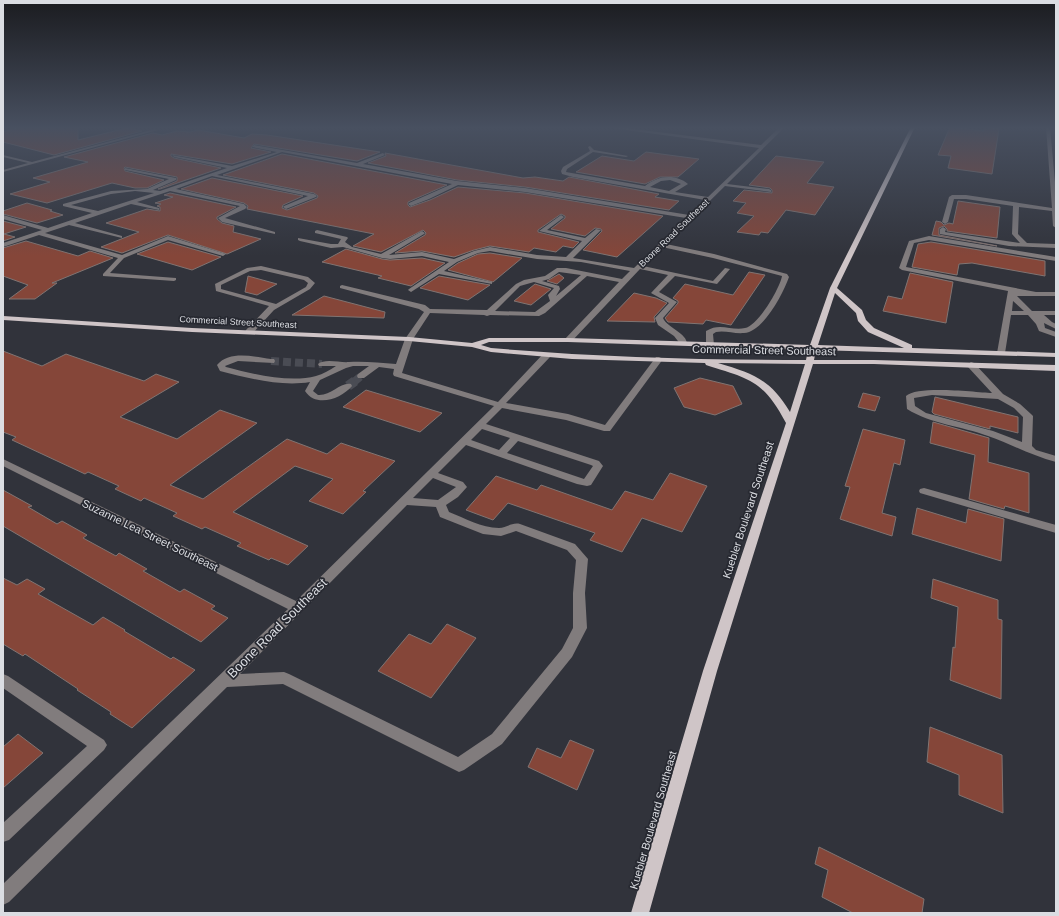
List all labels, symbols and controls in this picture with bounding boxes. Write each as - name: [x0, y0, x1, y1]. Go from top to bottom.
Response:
- street label: Boone Road Southeast: [637, 197, 711, 269]
- street label: Commercial Street Southeast: [179, 314, 297, 330]
- street label: Commercial Street Southeast: [692, 343, 836, 357]
- street label: Kuebler Boulevard Southeast: [720, 440, 776, 580]
- street label: Suzanne Lea Street Southeast: [80, 497, 220, 573]
- street label: Boone Road Southeast: [224, 575, 330, 681]
- street label: Kuebler Boulevard Southeast: [628, 750, 678, 890]

